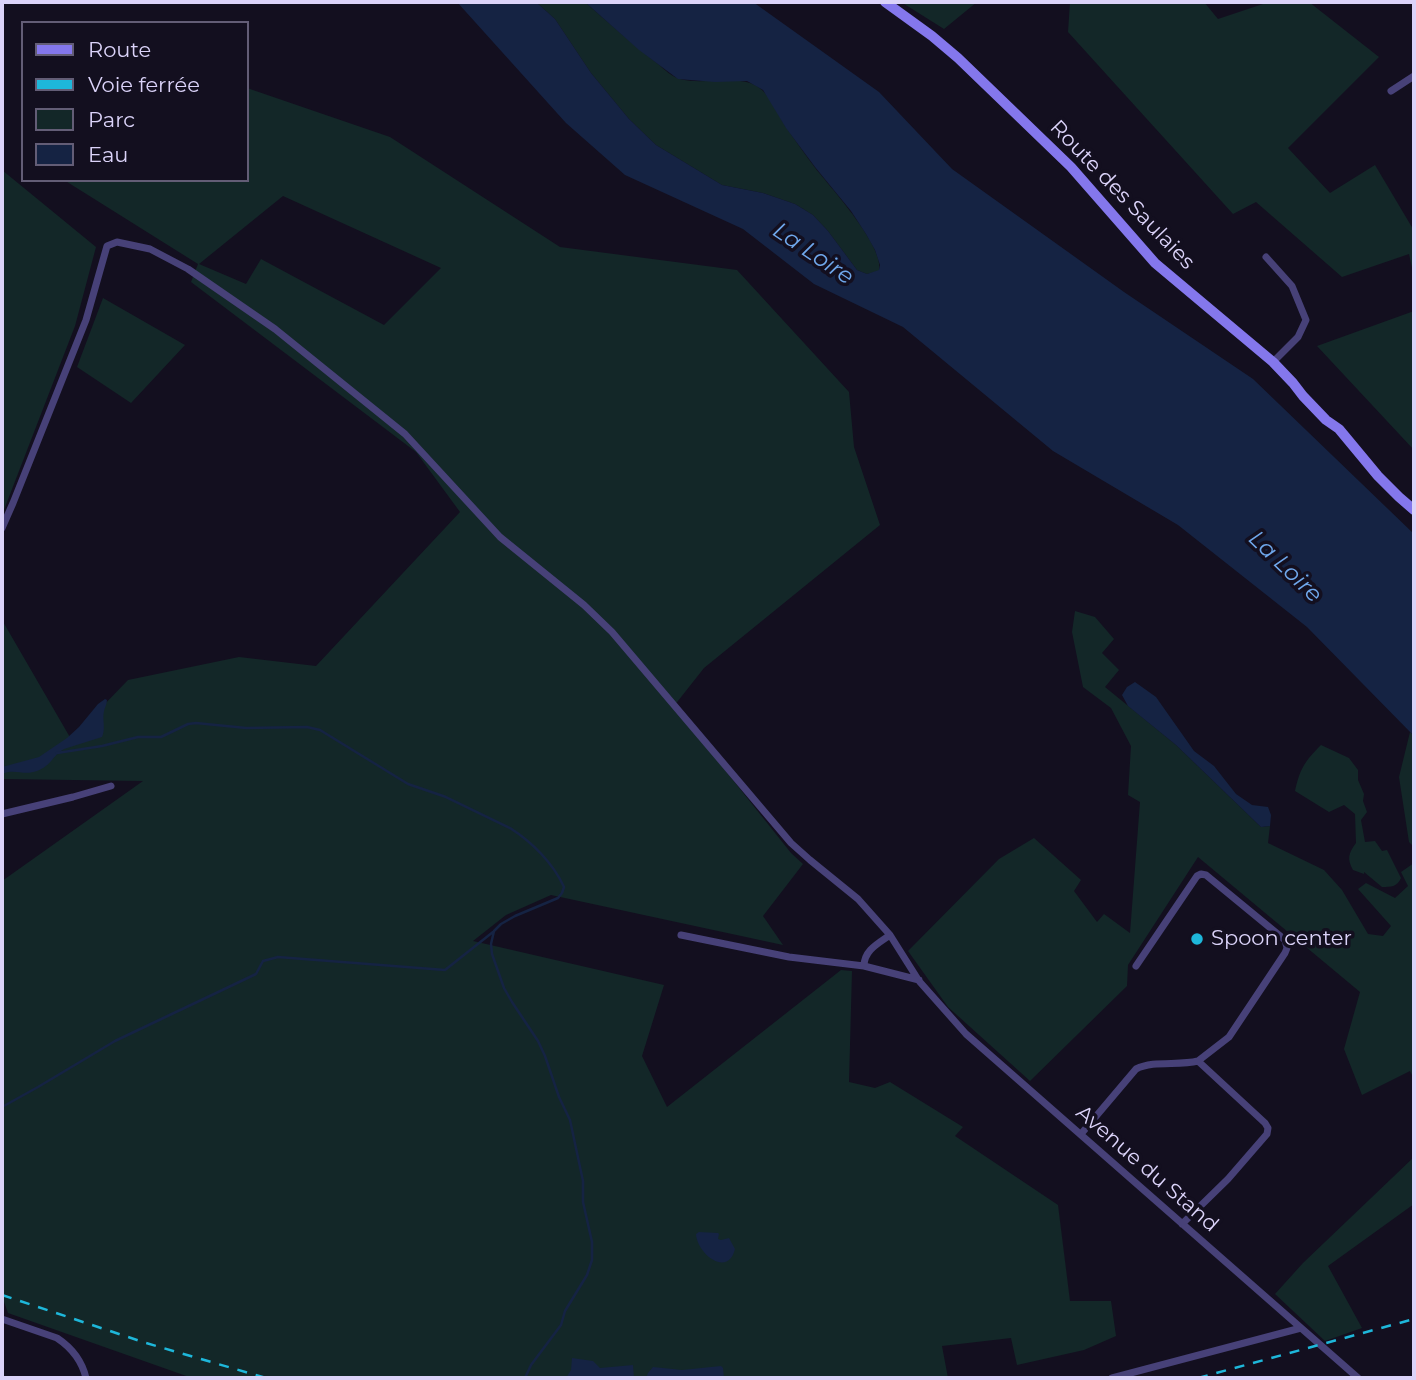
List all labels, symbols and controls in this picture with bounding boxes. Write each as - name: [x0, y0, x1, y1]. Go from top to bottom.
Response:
- legend: [21, 21, 248, 182]
- text: Route: [88, 37, 151, 62]
- text: Voie ferrée: [88, 72, 200, 97]
- text: Parc: [88, 107, 135, 132]
- street label: Route des Saulaies: [1044, 115, 1200, 275]
- text: Eau: [88, 142, 128, 167]
- water label: La Loire: [767, 217, 859, 291]
- water label: La Loire: [1242, 525, 1328, 609]
- place label: Spoon center: [1211, 926, 1352, 952]
- marker: Spoon center: [1189, 931, 1205, 947]
- street label: Avenue du Stand: [1071, 1100, 1223, 1238]

